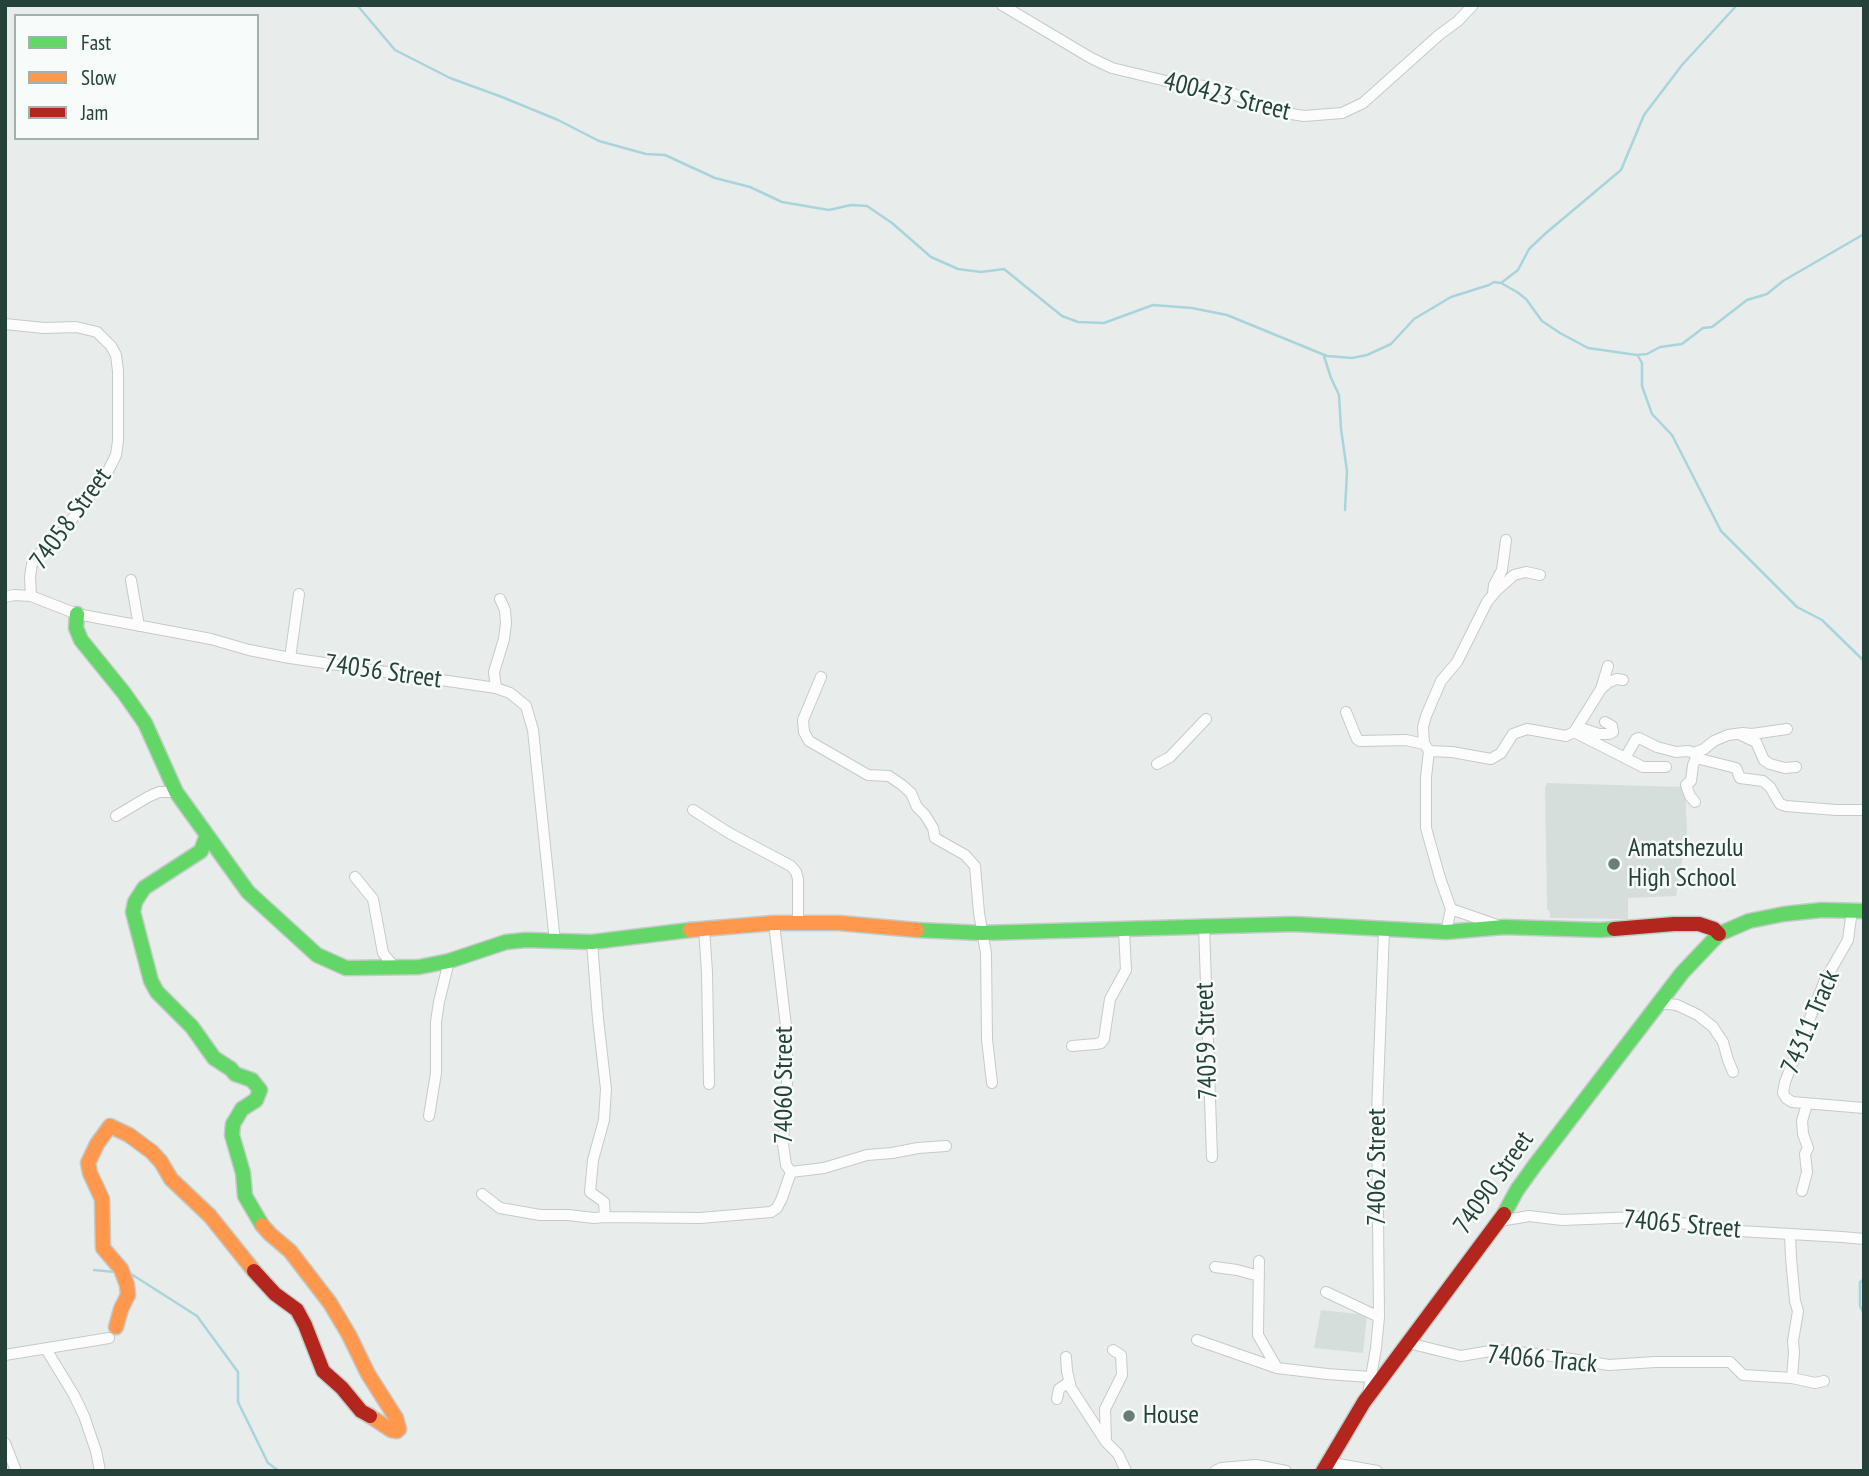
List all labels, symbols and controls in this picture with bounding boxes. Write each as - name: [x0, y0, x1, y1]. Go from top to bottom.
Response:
- legend: [14, 14, 259, 140]
- text: Fast: [81, 29, 111, 56]
- text: Slow: [81, 64, 116, 91]
- street label: 400423 Street: [1160, 66, 1294, 128]
- text: Jam: [81, 99, 108, 126]
- street label: 74058 Street: [24, 462, 118, 576]
- street label: 74056 Street: [322, 648, 444, 696]
- place label: Amatshezulu High School: [1628, 833, 1744, 894]
- marker: Amatshezulu High School: [1606, 856, 1622, 872]
- street label: 74311 Track: [1775, 965, 1847, 1079]
- street label: 74059 Street: [1189, 982, 1225, 1100]
- street label: 74060 Street: [769, 1026, 801, 1144]
- street label: 74062 Street: [1362, 1108, 1394, 1226]
- street label: 74090 Street: [1447, 1126, 1541, 1240]
- street label: 74065 Street: [1622, 1204, 1742, 1246]
- street label: 74066 Track: [1486, 1340, 1598, 1380]
- place label: House: [1143, 1400, 1199, 1432]
- marker: House: [1121, 1408, 1137, 1424]

